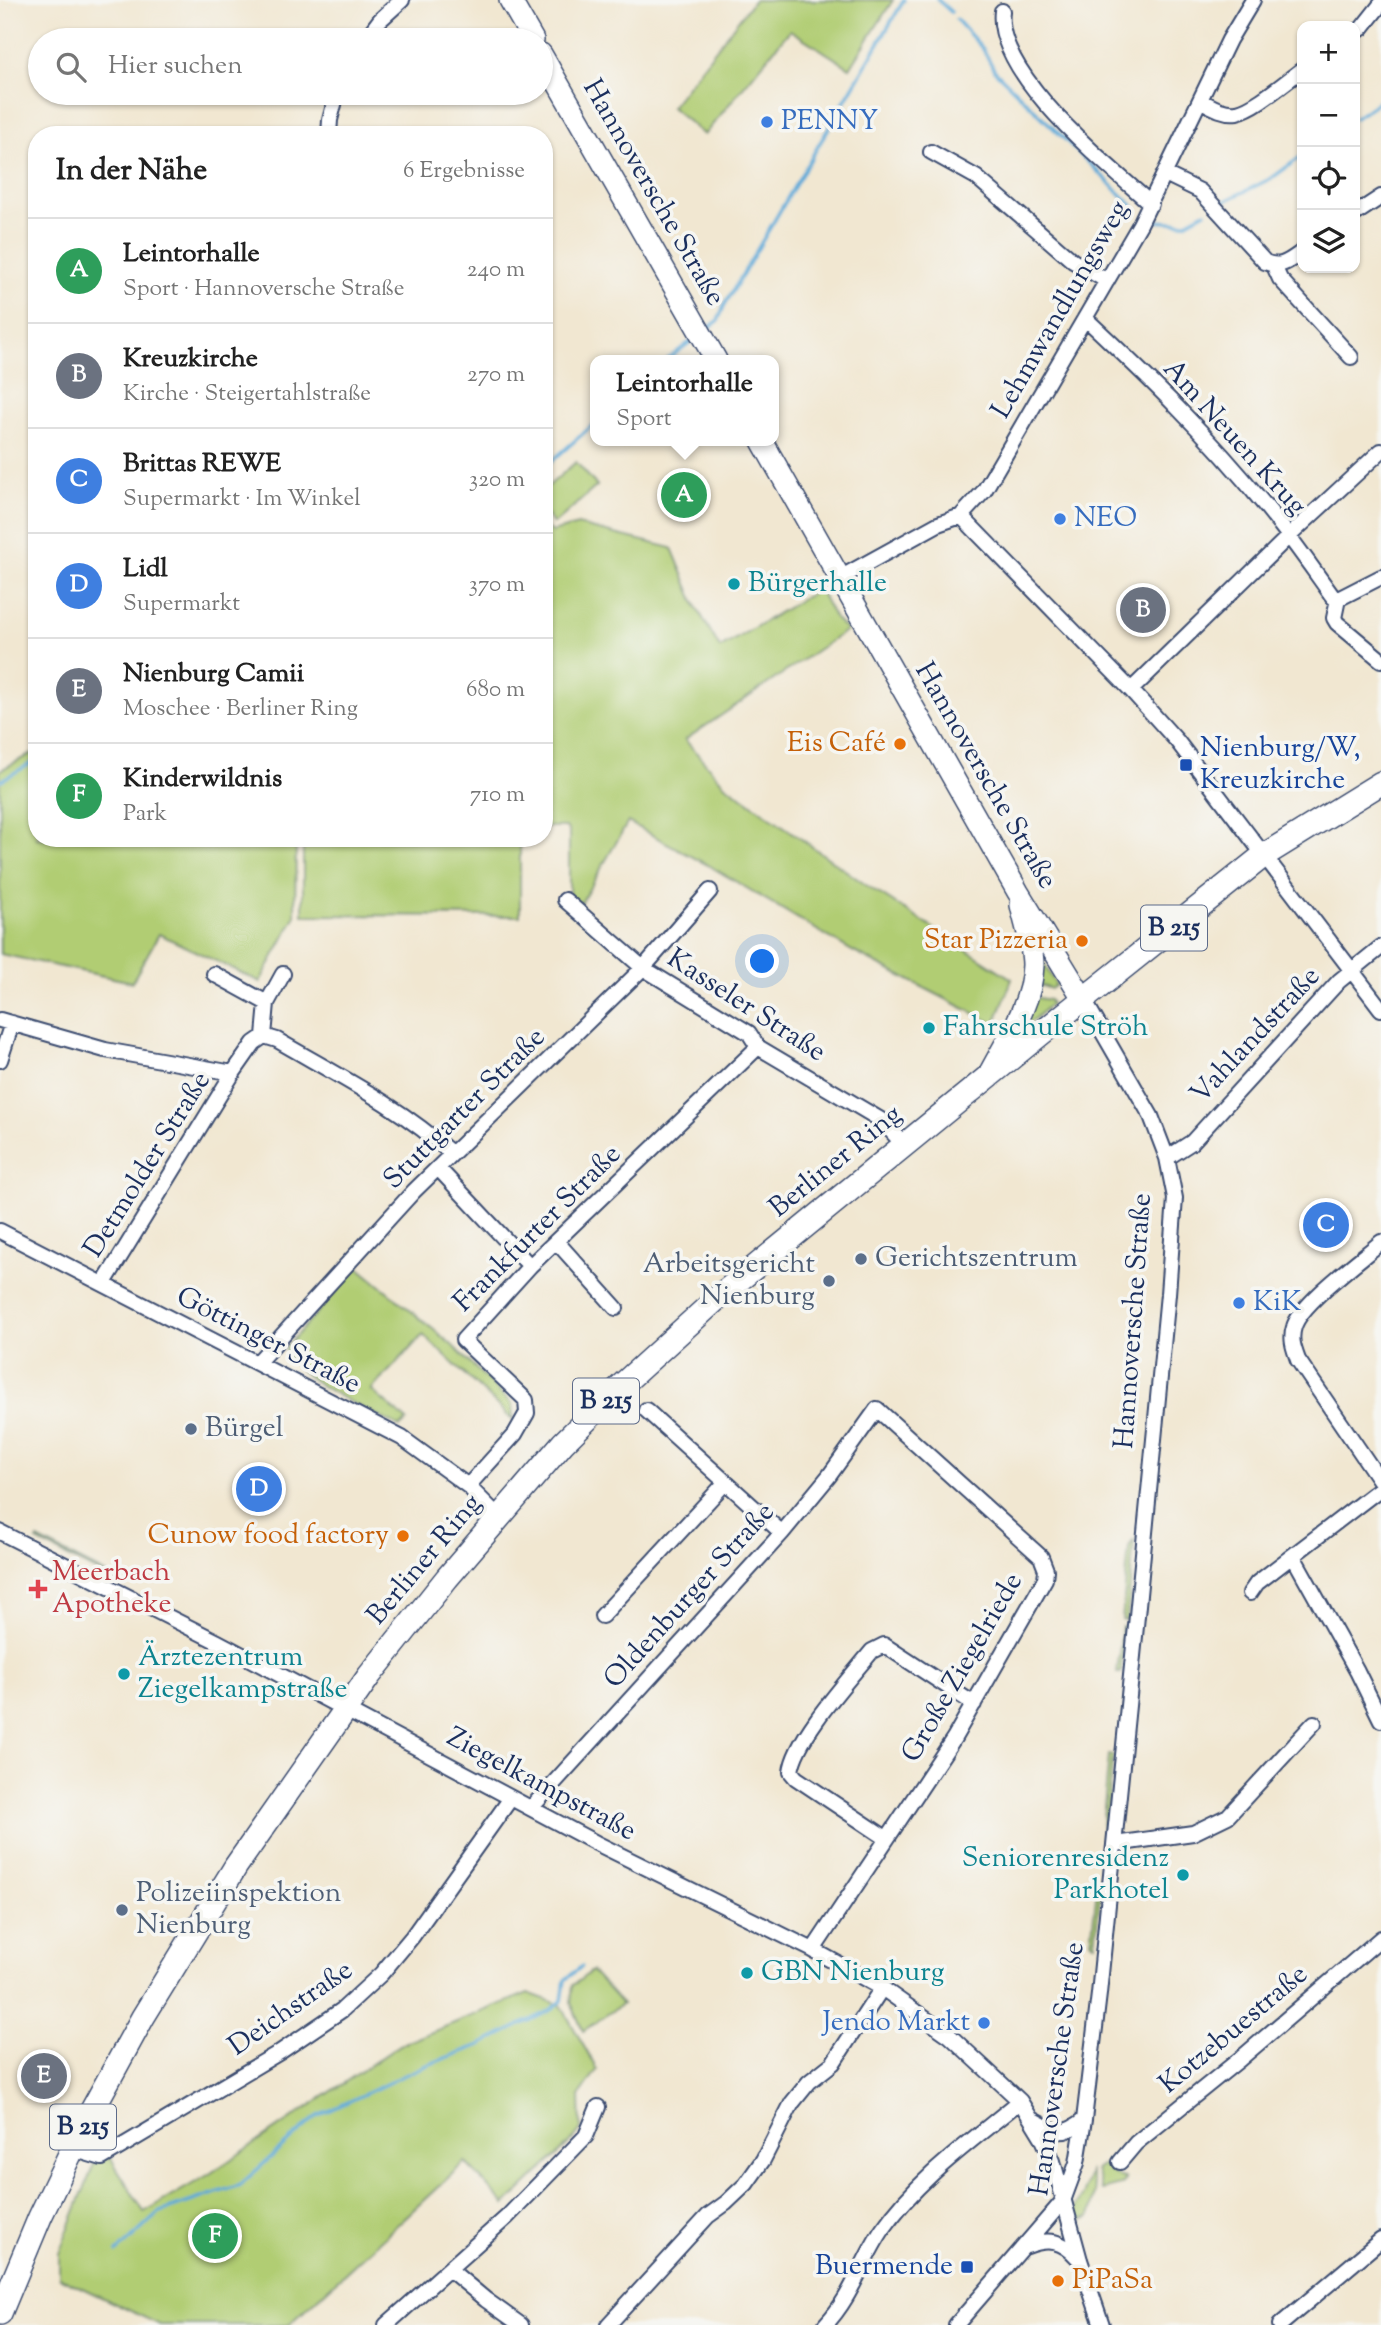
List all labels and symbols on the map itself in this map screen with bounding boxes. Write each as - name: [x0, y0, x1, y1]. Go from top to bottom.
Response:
- street label: Hannoversche Straße: [572, 72, 734, 314]
- place label: PENNY: [781, 102, 878, 142]
- marker: PENNY: [759, 114, 775, 130]
- street label: Lehmwandlungsweg: [982, 194, 1140, 426]
- street label: Am Neuen Krug: [1153, 351, 1315, 525]
- pin: A: [661, 469, 707, 521]
- place label: NEO: [1074, 499, 1137, 539]
- marker: NEO: [1052, 511, 1068, 527]
- place label: Bürgerhalle: [748, 564, 887, 604]
- marker: Bürgerhalle: [726, 576, 742, 592]
- pin: B: [1120, 584, 1166, 636]
- street label: Hannoversche Straße: [904, 655, 1066, 897]
- place label: Eis Café: [787, 724, 886, 764]
- place label: Nienburg/W, Kreuzkirche: [1200, 729, 1360, 801]
- marker: Eis Café: [892, 736, 908, 752]
- marker: Nienburg/W, Kreuzkirche: [1178, 757, 1194, 773]
- road number: B 215: [1141, 906, 1207, 951]
- place label: Star Pizzeria: [924, 921, 1068, 961]
- marker: Star Pizzeria: [1074, 933, 1090, 949]
- street label: Kasseler Straße: [659, 939, 833, 1073]
- your location: [745, 944, 779, 978]
- street label: Vahlandstraße: [1182, 958, 1330, 1114]
- place label: Fahrschule Ströh: [943, 1008, 1148, 1048]
- street label: Stuttgarter Straße: [375, 1019, 555, 1199]
- marker: Fahrschule Ströh: [921, 1020, 937, 1036]
- street label: Detmolder Straße: [75, 1064, 221, 1266]
- street label: Berliner Ring: [761, 1096, 911, 1228]
- street label: Frankfurter Straße: [445, 1136, 631, 1322]
- street label: Hannoversche Straße: [1105, 1192, 1163, 1450]
- pin: C: [1303, 1199, 1349, 1251]
- place label: Gerichtszentrum: [875, 1239, 1078, 1279]
- place label: Arbeitsgericht Nienburg: [643, 1245, 815, 1317]
- marker: Gerichtszentrum: [853, 1251, 869, 1267]
- marker: Arbeitsgericht Nienburg: [821, 1273, 837, 1289]
- street label: Göttinger Straße: [169, 1277, 367, 1405]
- place label: KiK: [1253, 1283, 1302, 1323]
- marker: KiK: [1231, 1295, 1247, 1311]
- road number: B 215: [573, 1378, 639, 1424]
- place label: Bürgel: [205, 1409, 284, 1449]
- marker: Bürgel: [183, 1421, 199, 1437]
- pin: D: [236, 1463, 282, 1515]
- street label: Berliner Ring: [358, 1486, 492, 1634]
- street label: Oldenburger Straße: [595, 1494, 785, 1698]
- place label: Cunow food factory: [147, 1516, 389, 1556]
- marker: Cunow food factory: [395, 1528, 411, 1544]
- place label: Meerbach Apotheke: [52, 1553, 172, 1625]
- street label: Große Ziegelriede: [892, 1566, 1034, 1770]
- marker: Meerbach Apotheke: [30, 1581, 46, 1597]
- place label: Ärztezentrum Ziegelkampstraße: [138, 1638, 348, 1710]
- marker: Ärztezentrum Ziegelkampstraße: [116, 1666, 132, 1682]
- street label: Ziegelkampstraße: [439, 1718, 643, 1852]
- place label: Seniorenresidenz Parkhotel: [962, 1839, 1169, 1911]
- marker: Seniorenresidenz Parkhotel: [1175, 1867, 1191, 1883]
- place label: Polizeiinspektion Nienburg: [136, 1874, 341, 1946]
- marker: Polizeiinspektion Nienburg: [114, 1902, 130, 1918]
- street label: Hannoversche Straße: [1020, 1940, 1096, 2198]
- street label: Deichstraße: [221, 1951, 361, 2067]
- place label: GBN Nienburg: [761, 1953, 944, 1993]
- street label: Kotzebuestraße: [1151, 1956, 1317, 2104]
- marker: GBN Nienburg: [739, 1965, 755, 1981]
- place label: Jendo Markt: [821, 2003, 970, 2043]
- marker: Jendo Markt: [976, 2015, 992, 2031]
- pin: E: [21, 2050, 67, 2102]
- road number: B 215: [50, 2104, 116, 2150]
- pin: F: [192, 2210, 238, 2262]
- place label: Buermende: [815, 2247, 953, 2287]
- marker: Buermende: [959, 2259, 975, 2275]
- place label: PiPaSa: [1072, 2261, 1153, 2301]
- marker: PiPaSa: [1050, 2273, 1066, 2289]

